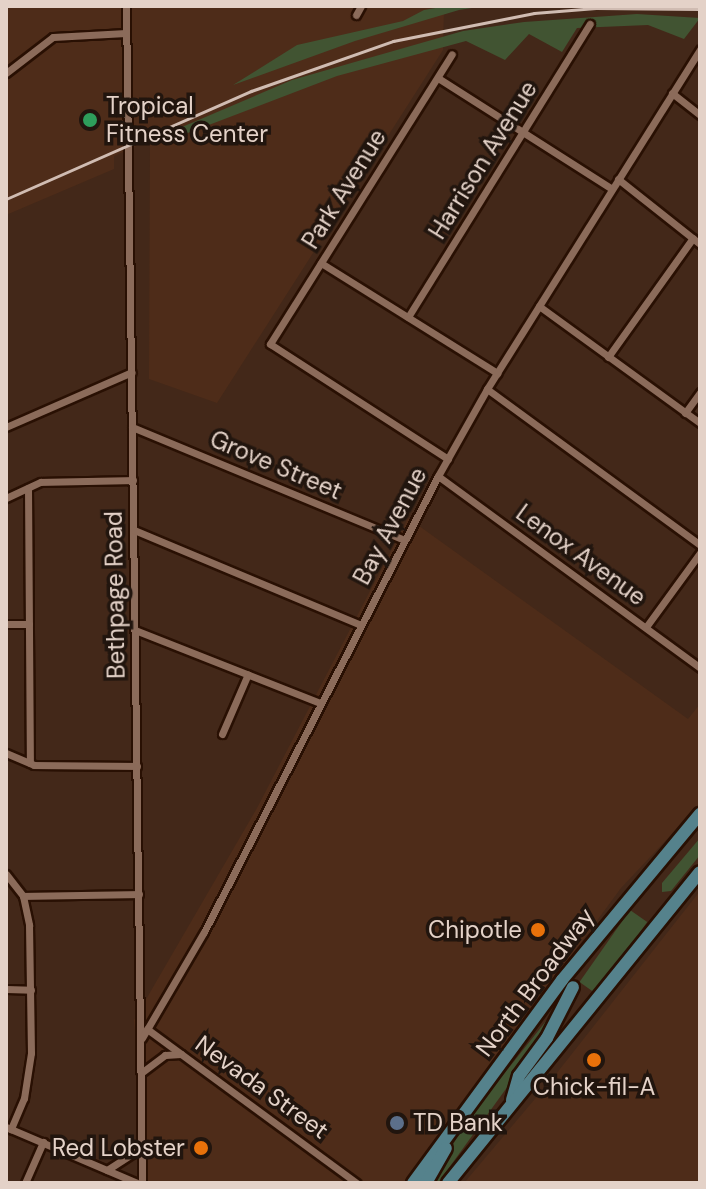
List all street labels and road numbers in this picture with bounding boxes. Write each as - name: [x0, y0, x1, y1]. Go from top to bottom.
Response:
- street label: Harrison Avenue: [423, 76, 543, 244]
- street label: Park Avenue: [296, 124, 392, 254]
- street label: Grove Street: [206, 424, 346, 506]
- street label: Bay Avenue: [347, 463, 433, 589]
- street label: Lenox Avenue: [511, 498, 651, 612]
- street label: Bethpage Road: [99, 511, 131, 679]
- street label: North Broadway: [470, 902, 600, 1062]
- street label: Nevada Street: [190, 1029, 334, 1145]

